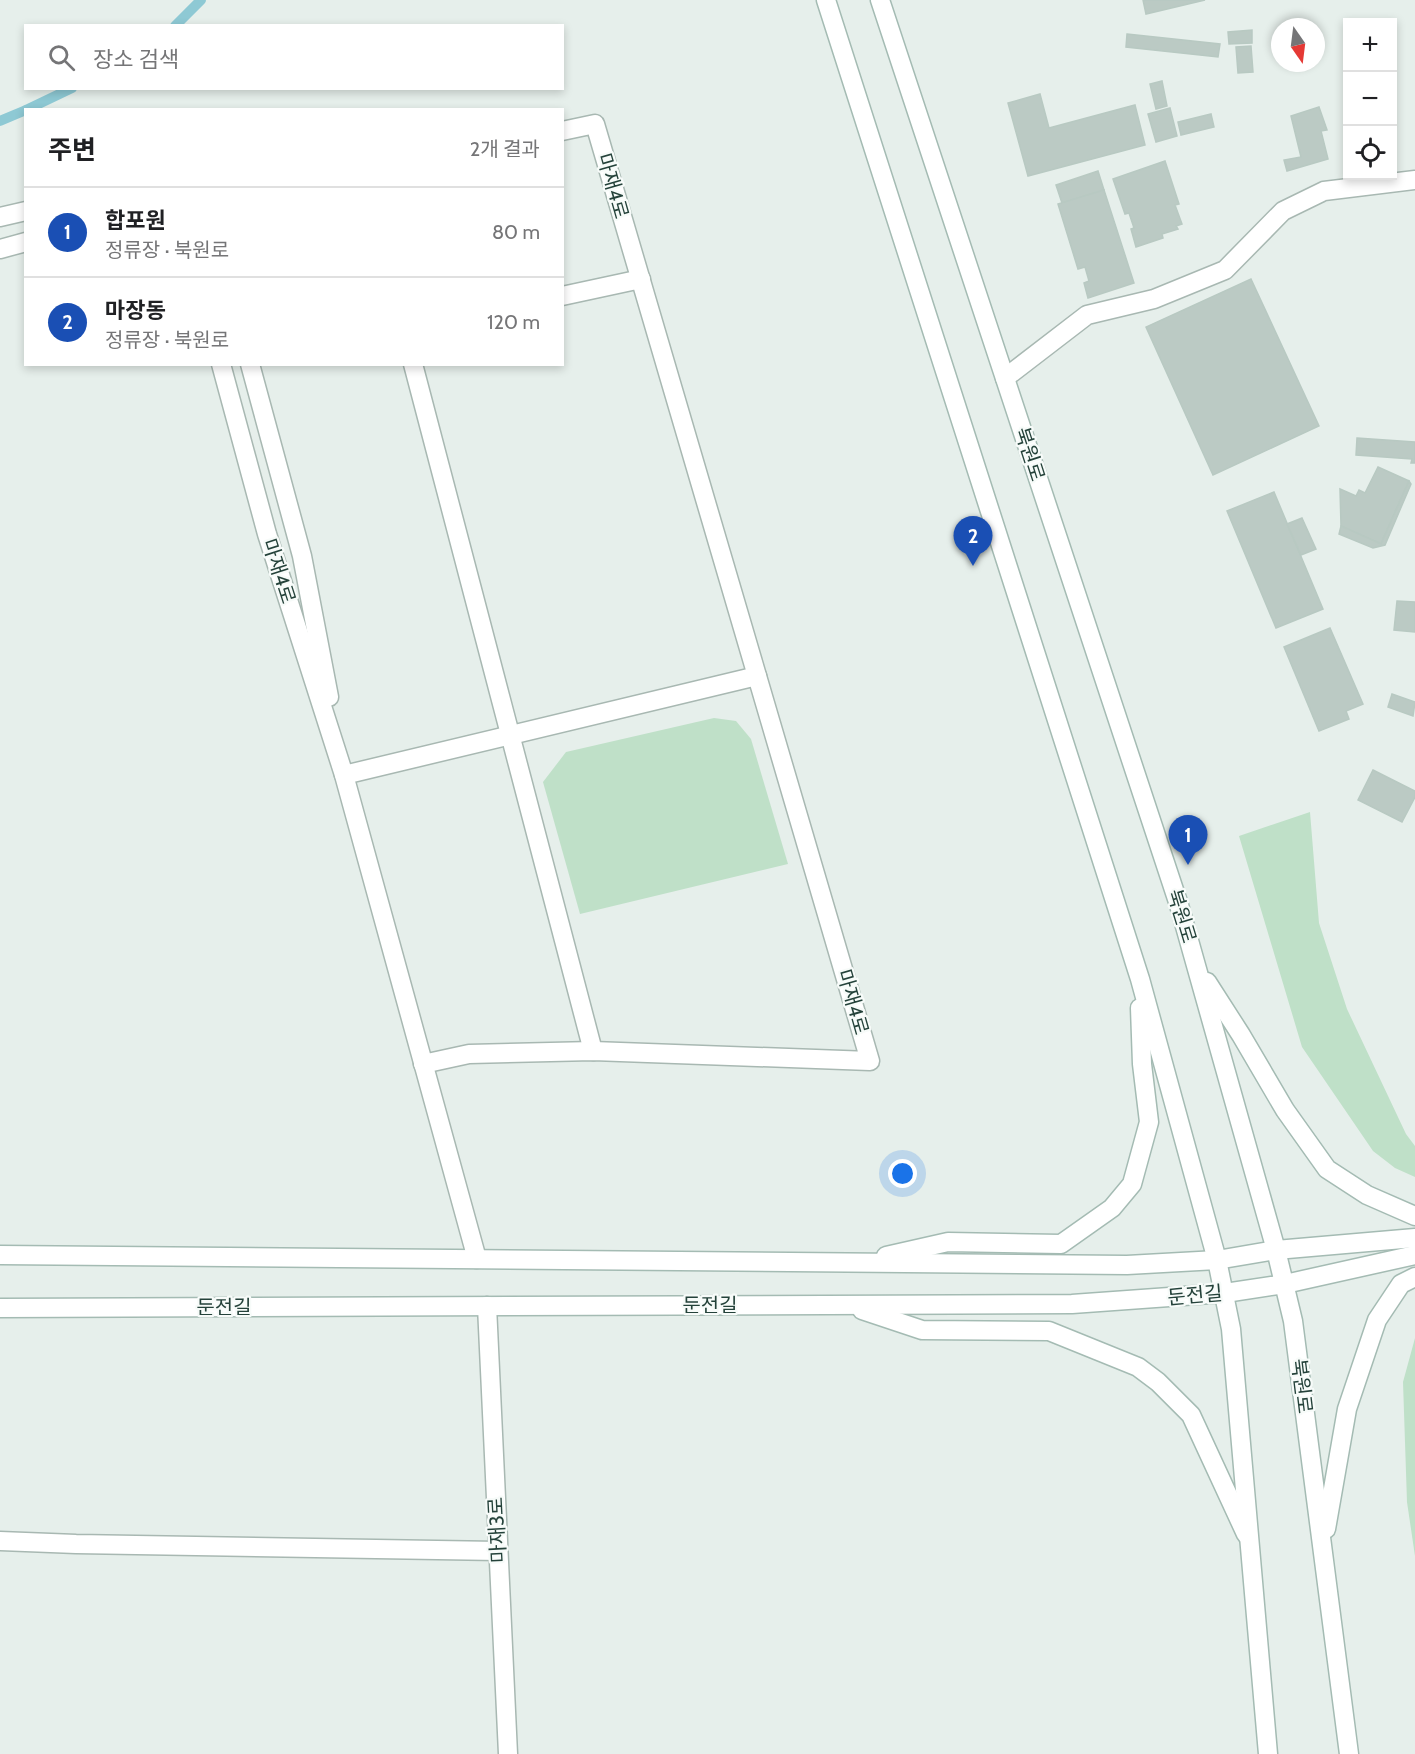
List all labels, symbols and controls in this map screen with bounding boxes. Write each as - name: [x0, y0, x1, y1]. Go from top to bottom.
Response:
- north arrow: [1271, 18, 1325, 72]
- map controls: [1343, 18, 1397, 180]
- button: +: [1343, 18, 1397, 72]
- search box: [24, 24, 564, 90]
- icon: search: [45, 41, 78, 74]
- text: 장소 검색: [93, 46, 179, 73]
- button: −: [1343, 72, 1397, 126]
- button: locate: [1343, 126, 1397, 180]
- text: 주변: [48, 134, 96, 166]
- text: 2개 결과: [470, 137, 540, 161]
- street label: 마재4로: [592, 151, 634, 221]
- text: 합포원: [105, 207, 166, 234]
- text: 1: [64, 220, 71, 244]
- text: 80 m: [492, 220, 540, 244]
- text: 정류장 · 북원로: [105, 238, 229, 262]
- text: 마장동: [105, 297, 166, 324]
- text: 2: [62, 310, 73, 334]
- text: 120 m: [487, 310, 540, 334]
- text: 정류장 · 북원로: [105, 328, 229, 352]
- street label: 북원로: [1010, 424, 1050, 484]
- pin: 2: [954, 516, 992, 566]
- street label: 마재4로: [257, 536, 301, 606]
- pin: 1: [1168, 816, 1208, 865]
- street label: 북원로: [1162, 886, 1202, 946]
- street label: 마재4로: [832, 967, 874, 1037]
- your location: [888, 1159, 917, 1188]
- street label: 둔전길: [1166, 1281, 1224, 1309]
- street label: 둔전길: [682, 1293, 738, 1317]
- street label: 둔전길: [196, 1295, 252, 1319]
- street label: 북원로: [1287, 1357, 1317, 1415]
- street label: 마재3로: [483, 1496, 511, 1564]

